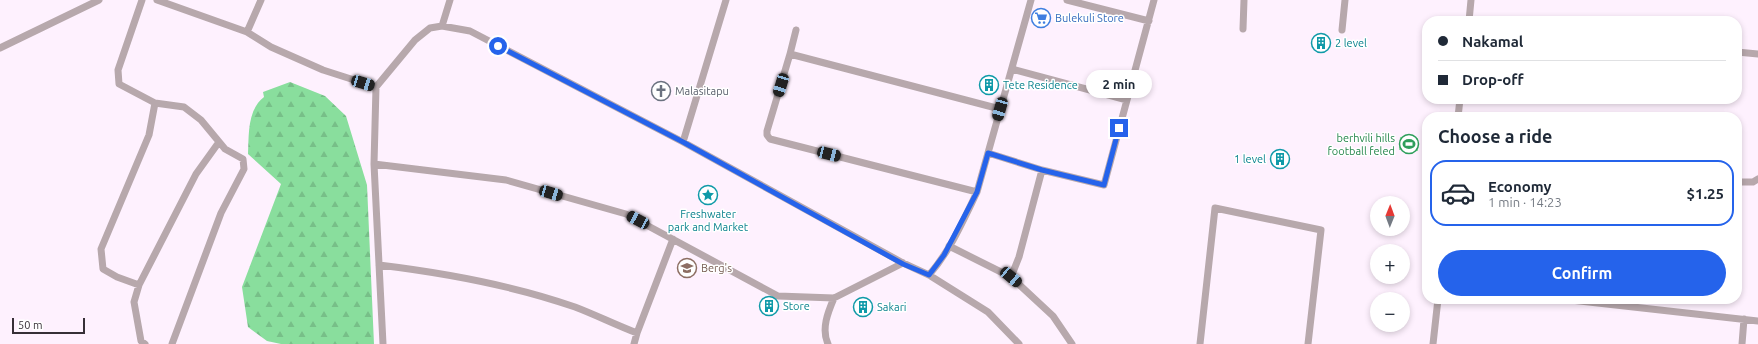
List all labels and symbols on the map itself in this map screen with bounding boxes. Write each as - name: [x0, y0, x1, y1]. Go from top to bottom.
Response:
- supermarket icon: Bulekuli Store: [1030, 7, 1052, 29]
- place label: Bulekuli Store: [1055, 12, 1124, 24]
- building icon: 2 level: [1310, 32, 1332, 54]
- route start: [489, 37, 507, 55]
- place label: 2 level: [1335, 37, 1367, 49]
- callout: 2 min: [1086, 70, 1152, 98]
- car: [772, 72, 790, 98]
- car: [350, 74, 376, 92]
- building icon: Tete Residence: [978, 74, 1000, 96]
- place label: Tete Residence: [1003, 79, 1078, 91]
- church icon: Malasitapu: [650, 80, 672, 102]
- place label: Malasitapu: [675, 85, 729, 97]
- car: [991, 96, 1009, 122]
- route end: [1110, 119, 1128, 137]
- place label: berhvili hills football feled: [1328, 132, 1395, 157]
- sports icon: berhvili hills football feled: [1398, 133, 1420, 155]
- car: [816, 145, 842, 163]
- building icon: 1 level: [1269, 148, 1291, 170]
- place label: 1 level: [1234, 153, 1266, 165]
- car: [538, 184, 564, 202]
- place icon: Freshwater park and Market: [697, 184, 719, 206]
- north arrow: [1370, 196, 1410, 236]
- place label: Freshwater park and Market: [668, 208, 749, 233]
- car: [625, 209, 651, 231]
- school or university icon: Berg's: [676, 257, 698, 279]
- place label: Berg's: [701, 262, 732, 274]
- car: [998, 265, 1024, 289]
- building icon: Store: [758, 295, 780, 317]
- building icon: Sakari: [852, 296, 874, 318]
- place label: Store: [783, 300, 810, 312]
- place label: Sakari: [877, 301, 906, 313]
- scale bar: [12, 316, 85, 335]

